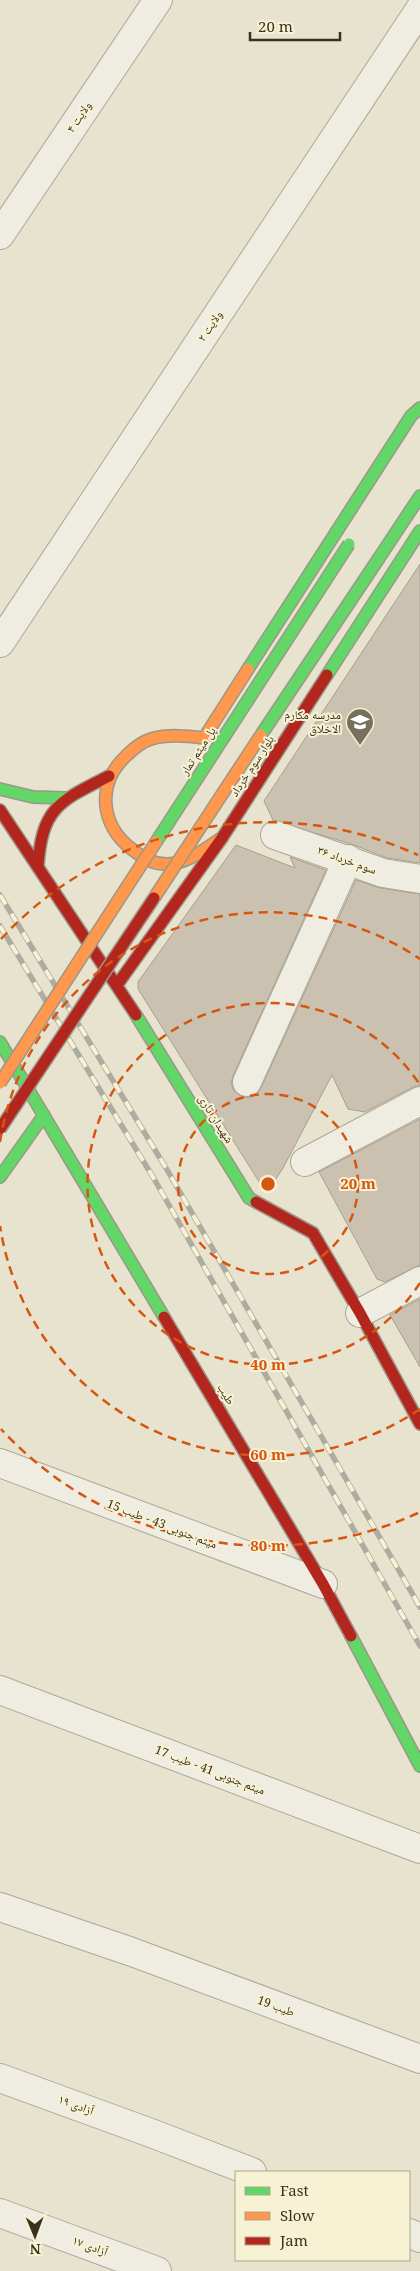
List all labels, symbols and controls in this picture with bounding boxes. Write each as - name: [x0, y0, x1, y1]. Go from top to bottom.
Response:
- scale bar: [250, 10, 340, 42]
- text: 20 m: [258, 16, 293, 36]
- street label: ولایت ۴: [62, 98, 95, 136]
- street label: ولایت ۲: [193, 307, 226, 345]
- place label: مدرسه مکارم الاخلاق: [284, 706, 341, 737]
- school or university icon: مدرسه مکارم الاخلاق: [345, 707, 375, 746]
- street label: پل میثم تمار: [175, 723, 220, 779]
- street label: بلوار سوم خرداد: [225, 732, 278, 800]
- street label: سوم خرداد ۳۶: [315, 841, 379, 878]
- street label: شهیدان تاری: [195, 1091, 238, 1147]
- text: 20 m: [340, 1173, 376, 1193]
- centre of rings: [259, 1175, 277, 1193]
- text: 40 m: [250, 1354, 286, 1374]
- street label: طیب: [213, 1380, 239, 1408]
- text: 60 m: [250, 1444, 286, 1464]
- street label: میثم جنوبی 43 - طیب 15: [105, 1495, 220, 1552]
- text: 80 m: [250, 1535, 286, 1555]
- street label: میثم جنوبی 41 - طیب 17: [153, 1741, 268, 1798]
- street label: طیب 19: [255, 1991, 297, 2020]
- street label: آزادی ۱۹: [56, 2090, 97, 2119]
- legend: [235, 2171, 410, 2261]
- text: Fast: [280, 2180, 309, 2200]
- text: Slow: [280, 2205, 314, 2225]
- north arrow: [10, 2211, 60, 2261]
- text: Jam: [279, 2230, 308, 2250]
- street label: آزادی ۱۷: [70, 2231, 111, 2260]
- text: N: [30, 2240, 41, 2259]

